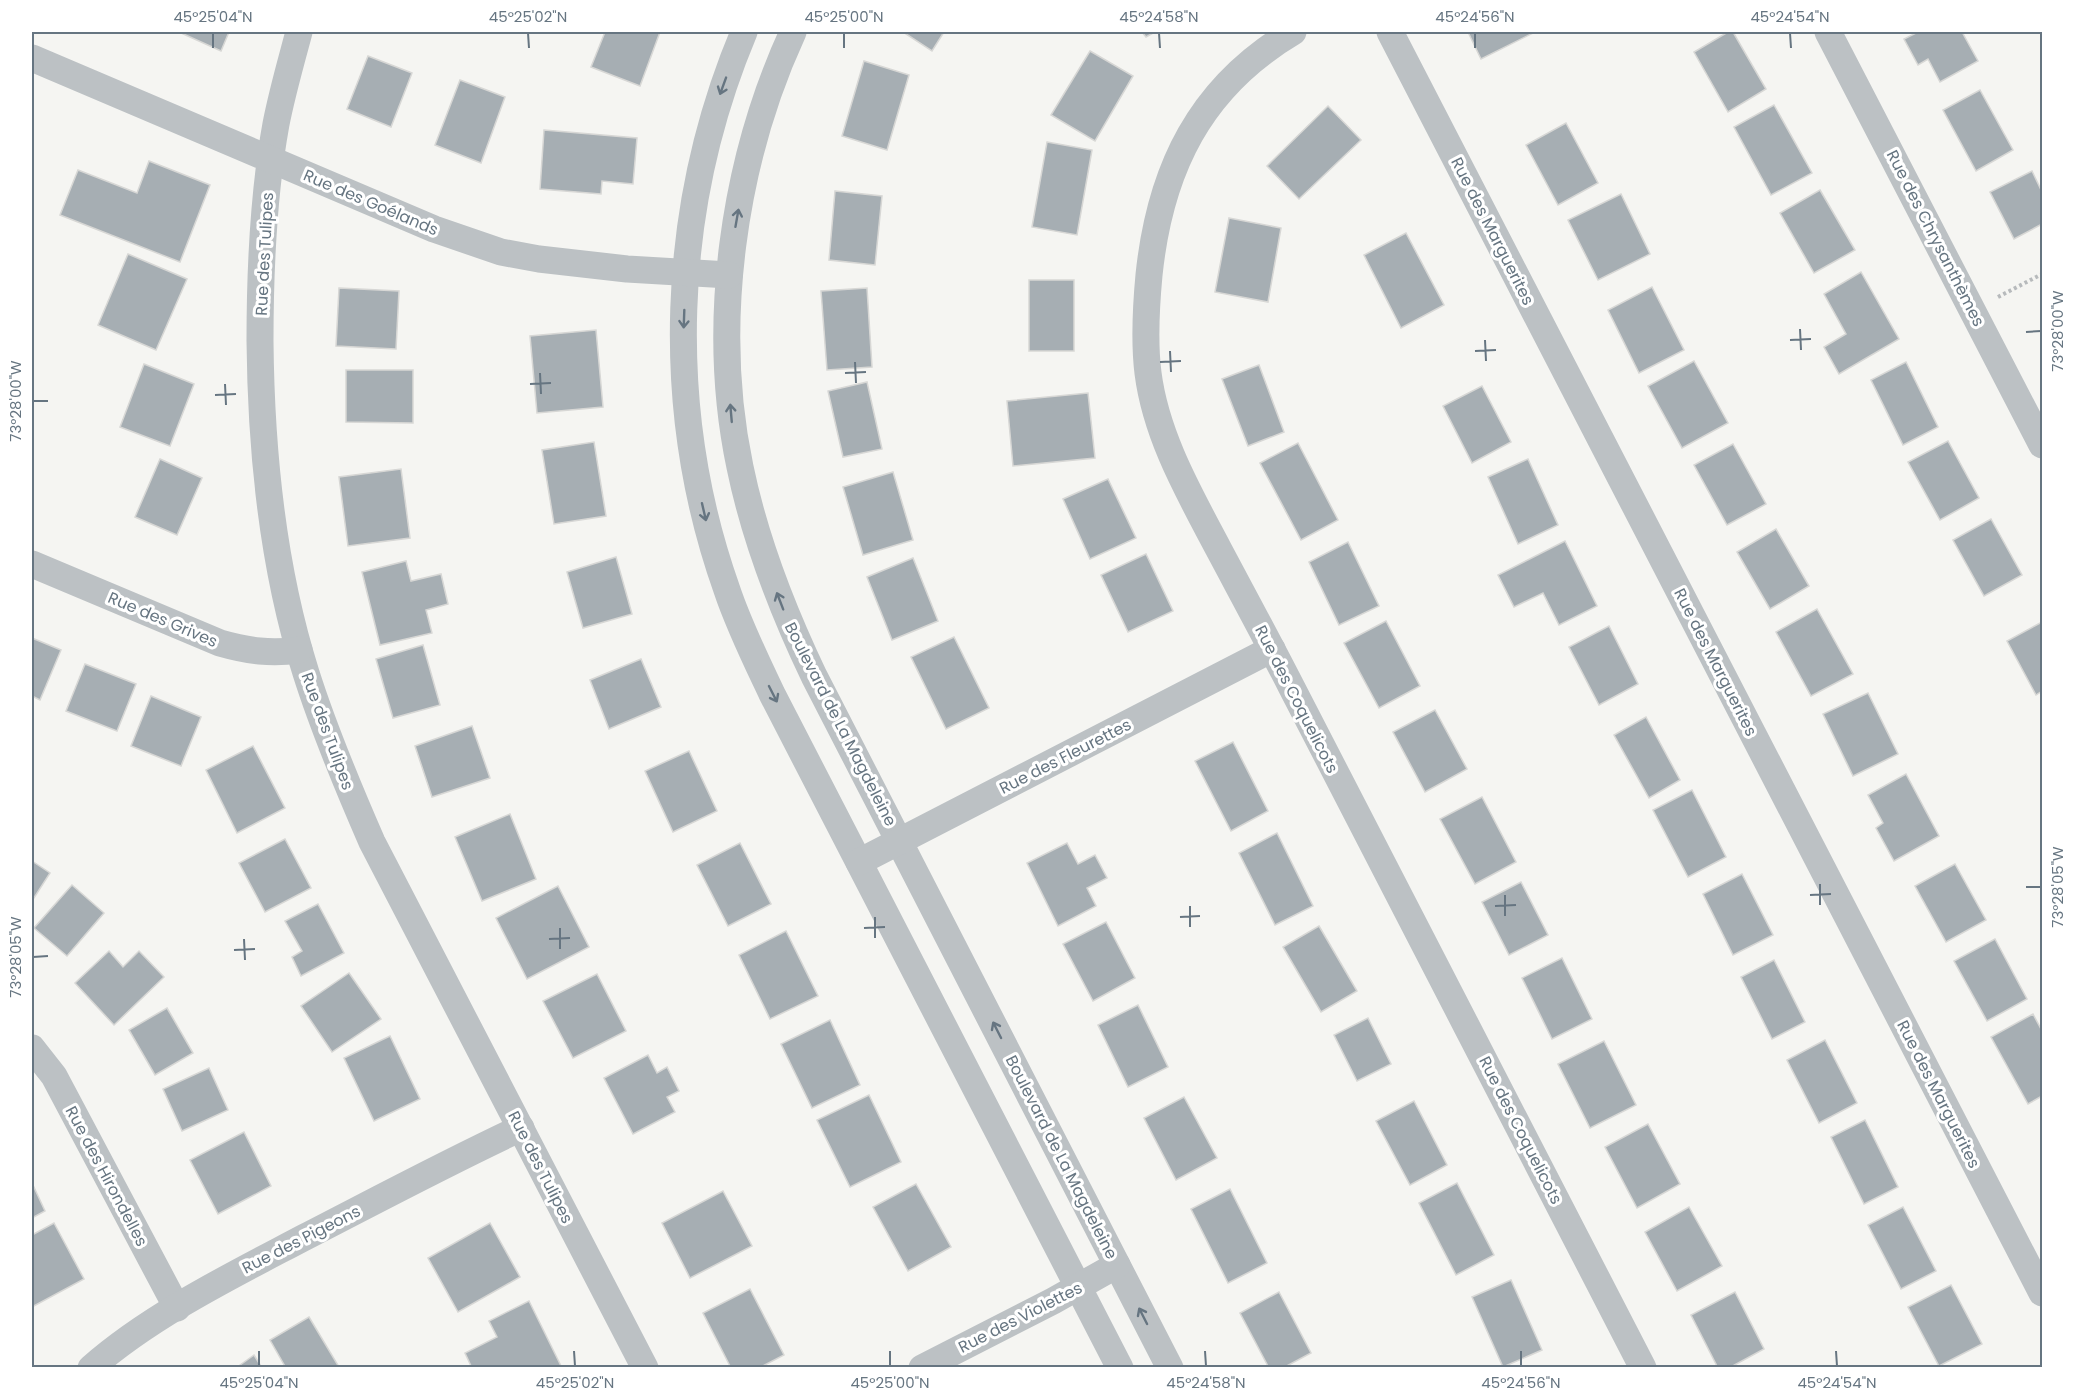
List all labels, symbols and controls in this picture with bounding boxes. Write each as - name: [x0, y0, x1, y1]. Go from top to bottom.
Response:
- text: 45°25'04"N: [173, 6, 253, 27]
- text: 45°25'02"N: [489, 6, 567, 27]
- text: 45°25'00"N: [804, 6, 884, 27]
- text: 45°24'58"N: [1119, 6, 1199, 27]
- text: 45°24'56"N: [1435, 6, 1515, 27]
- text: 45°24'54"N: [1750, 6, 1830, 27]
- one-way arrow: [717, 76, 728, 95]
- street label: Rue des Chrysanthèmes: [1881, 146, 1990, 330]
- street label: Rue des Marguerites: [1445, 153, 1540, 309]
- street label: Rue des Goélands: [300, 164, 442, 241]
- street label: Rue des Tulipes: [250, 192, 279, 316]
- one-way arrow: [732, 209, 743, 229]
- text: 73°28'00"W: [2047, 290, 2068, 372]
- one-way arrow: [679, 308, 690, 328]
- text: 73°28'00"W: [5, 360, 26, 442]
- one-way arrow: [725, 403, 736, 423]
- one-way arrow: [699, 502, 711, 521]
- street label: Rue des Marguerites: [1668, 584, 1763, 740]
- street label: Rue des Grives: [104, 586, 221, 653]
- one-way arrow: [774, 592, 785, 610]
- street label: Boulevard de La Magdeleine: [779, 618, 902, 830]
- street label: Rue des Coquelicots: [1249, 621, 1344, 777]
- street label: Rue des Tulipes: [296, 669, 359, 793]
- one-way arrow: [767, 685, 779, 703]
- street label: Rue des Fleurettes: [995, 713, 1135, 800]
- text: 73°28'05"W: [2047, 846, 2068, 928]
- text: 73°28'05"W: [5, 916, 26, 998]
- street label: Rue des Marguerites: [1891, 1016, 1986, 1172]
- one-way arrow: [991, 1022, 1003, 1039]
- street label: Boulevard de La Magdeleine: [1000, 1051, 1123, 1263]
- street label: Rue des Coquelicots: [1473, 1052, 1568, 1208]
- street label: Rue des Hirondelles: [60, 1102, 153, 1250]
- street label: Rue des Tulipes: [502, 1107, 579, 1227]
- street label: Rue des Pigeons: [238, 1200, 364, 1279]
- street label: Rue des Violettes: [954, 1276, 1086, 1359]
- one-way arrow: [1137, 1307, 1148, 1325]
- text: 45°25'04"N: [219, 1372, 299, 1393]
- text: 45°25'02"N: [536, 1372, 614, 1393]
- text: 45°25'00"N: [850, 1372, 930, 1393]
- text: 45°24'58"N: [1166, 1372, 1246, 1393]
- text: 45°24'56"N: [1481, 1372, 1561, 1393]
- text: 45°24'54"N: [1797, 1372, 1877, 1393]

